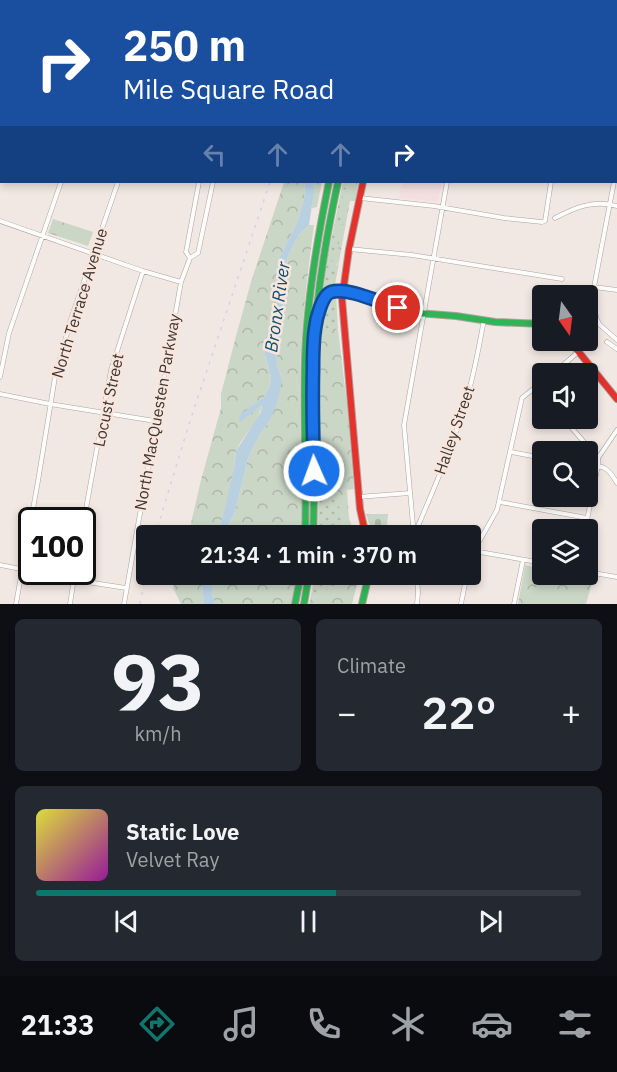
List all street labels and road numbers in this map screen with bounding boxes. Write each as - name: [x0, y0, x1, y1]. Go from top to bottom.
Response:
- street label: North Terrace Avenue: [47, 225, 111, 380]
- street label: North MacQuesten Parkway: [130, 312, 184, 512]
- street label: Locust Street: [88, 351, 128, 449]
- street label: Halley Street: [429, 383, 479, 477]

